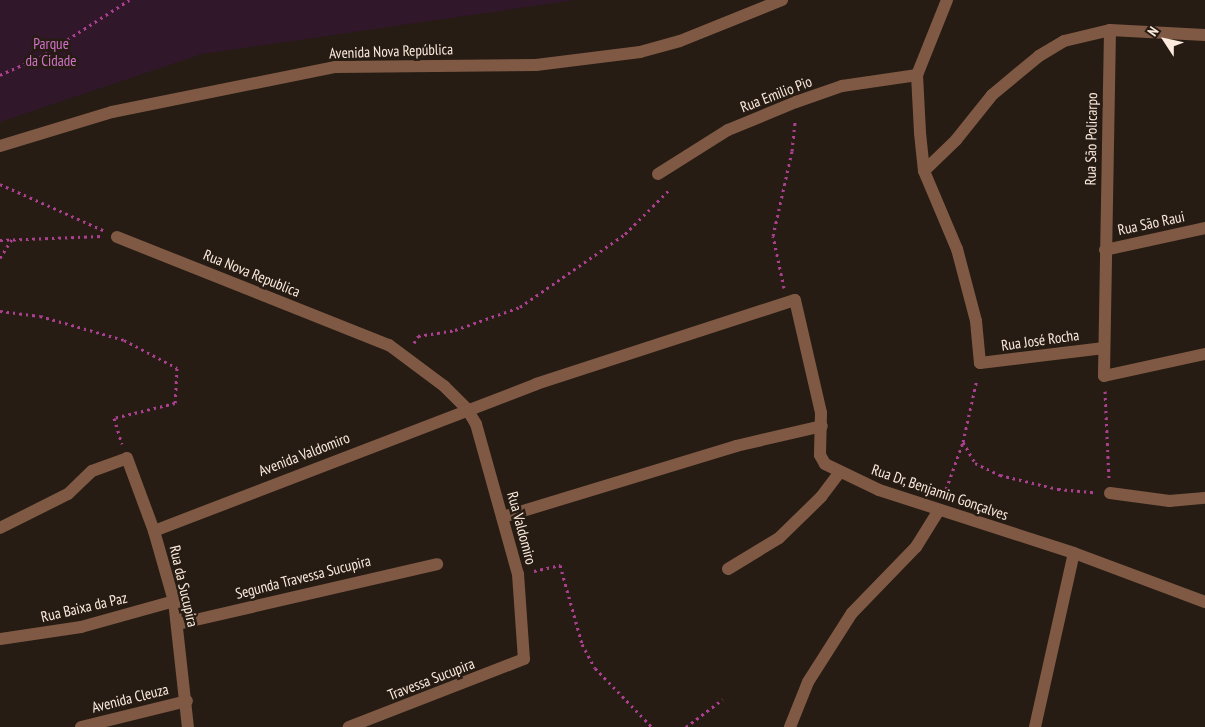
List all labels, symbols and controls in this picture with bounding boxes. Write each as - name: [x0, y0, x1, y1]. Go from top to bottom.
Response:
- north arrow: [1140, 15, 1190, 65]
- text: N: [1143, 23, 1162, 40]
- park label: Parque da Cidade: [26, 34, 76, 69]
- street label: Avenida Nova República: [329, 40, 453, 62]
- street label: Rua Emilio Pio: [738, 72, 814, 116]
- street label: Rua São Policarpo: [1081, 92, 1101, 186]
- street label: Rua São Raui: [1116, 207, 1186, 239]
- street label: Rua Nova Republica: [201, 245, 303, 301]
- street label: Rua José Rocha: [1000, 326, 1080, 354]
- street label: Avenida Valdomiro: [256, 428, 352, 480]
- street label: Rua Dr, Benjamin Gonçalves: [869, 460, 1011, 524]
- street label: Rua Valdomiro: [504, 489, 540, 567]
- street label: Rua da Sucupira: [166, 543, 202, 629]
- street label: Segunda Travessa Sucupira: [233, 551, 373, 603]
- street label: Rua Baixa da Paz: [39, 588, 129, 626]
- street label: Travessa Sucupira: [385, 654, 477, 704]
- street label: Avenida Cleuza: [90, 680, 170, 716]

